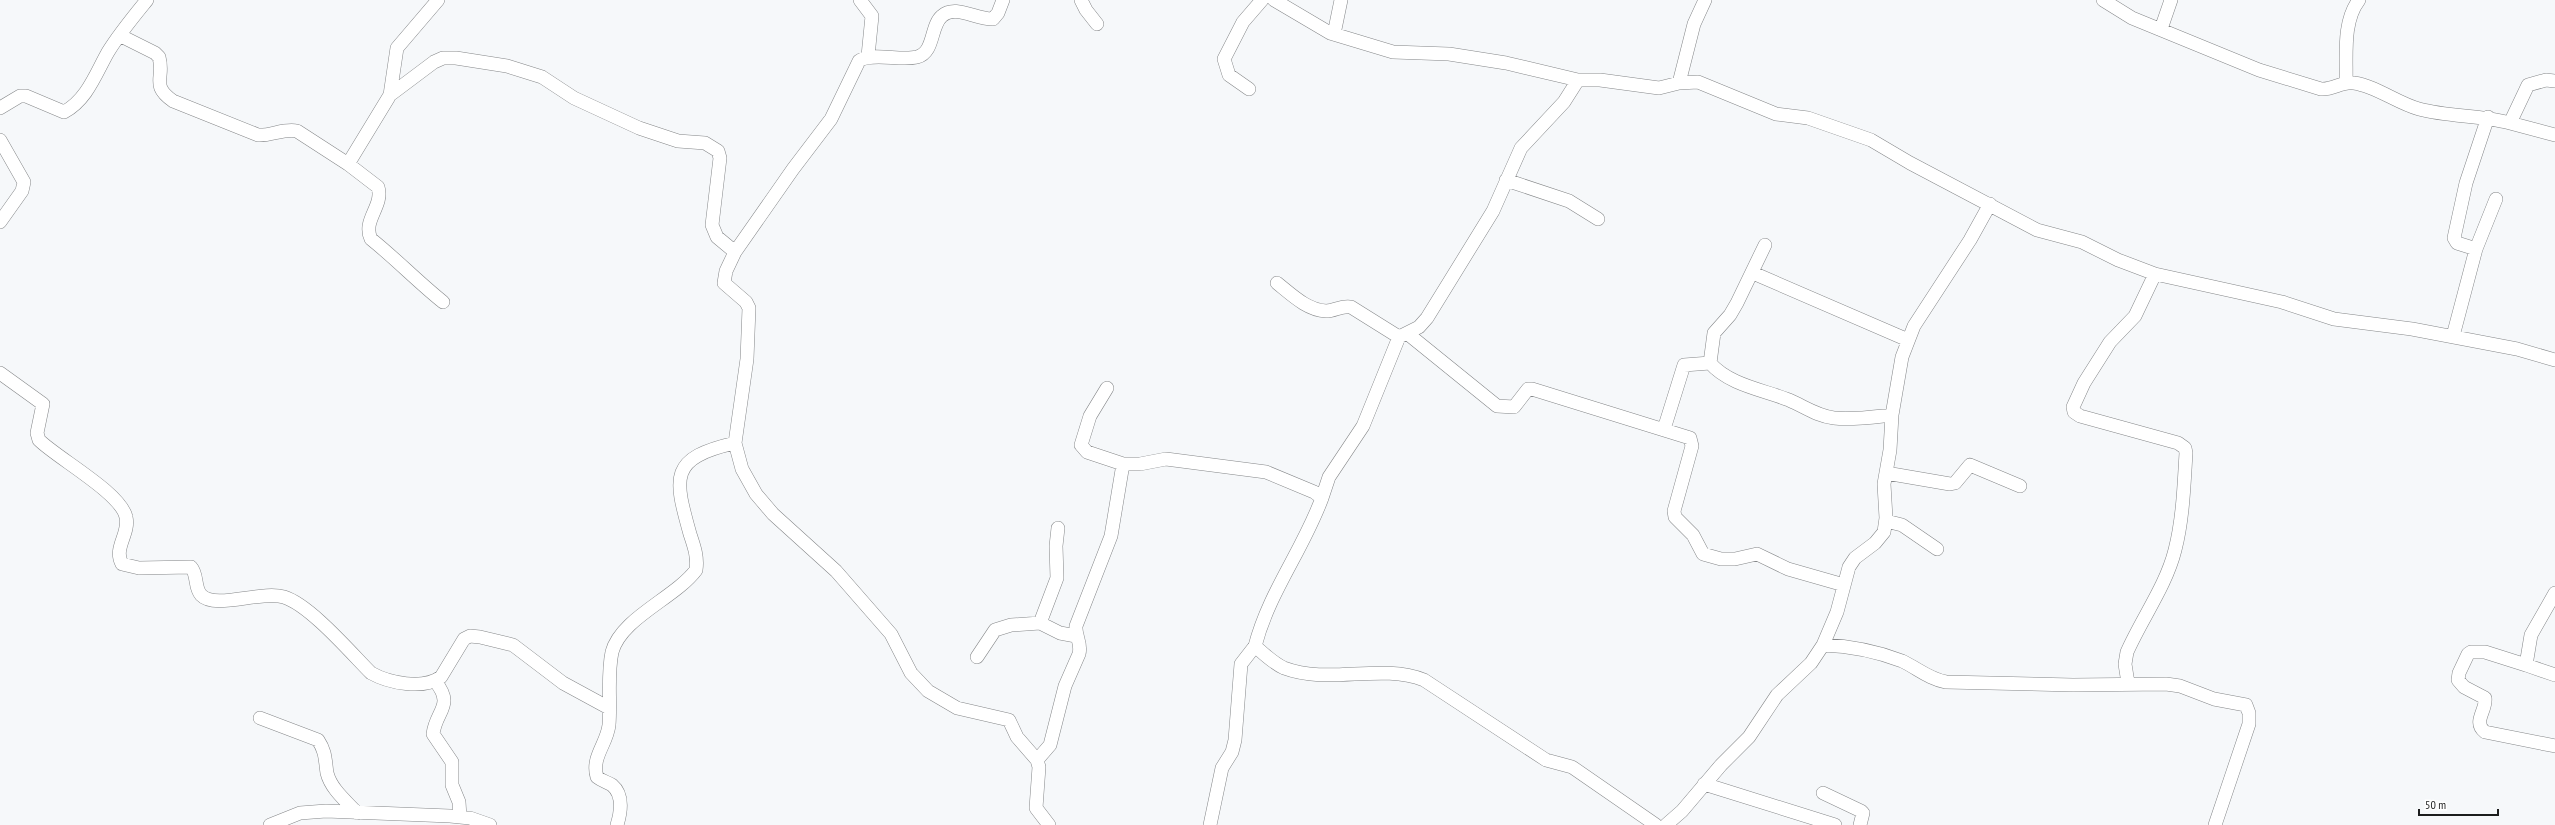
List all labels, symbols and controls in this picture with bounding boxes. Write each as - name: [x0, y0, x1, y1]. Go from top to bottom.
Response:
- scale bar: [2419, 791, 2498, 817]
- text: 50 m: [2425, 797, 2446, 812]

